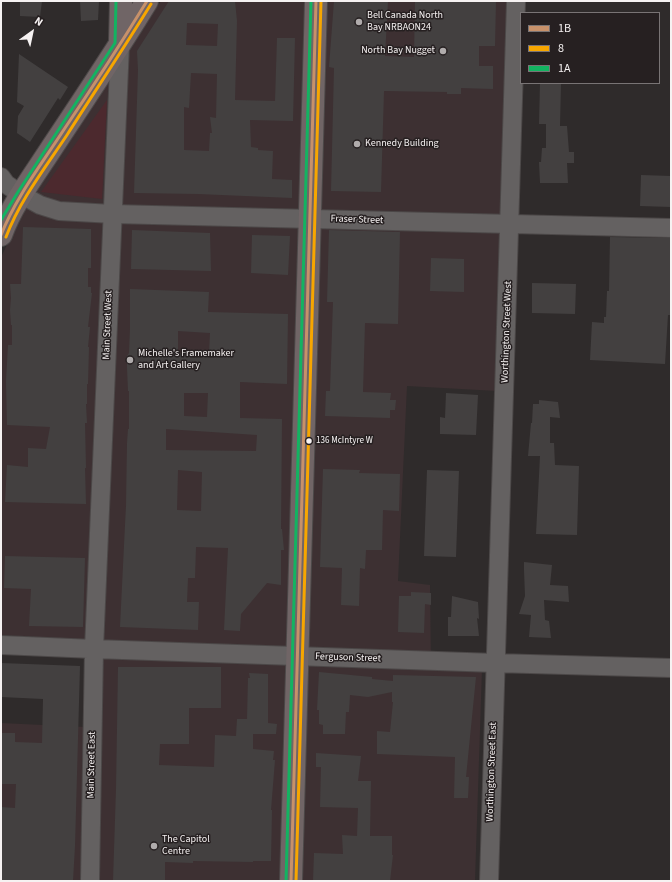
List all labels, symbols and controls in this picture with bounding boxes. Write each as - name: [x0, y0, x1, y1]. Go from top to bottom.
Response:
- place label: Bell Canada North Bay NRBAON24: [367, 10, 443, 34]
- north arrow: [12, 12, 52, 52]
- legend: [520, 12, 660, 84]
- text: N: [32, 13, 46, 30]
- marker: Bell Canada North Bay NRBAON24: [354, 17, 364, 27]
- text: 1B: [558, 20, 571, 37]
- text: 8: [558, 40, 564, 57]
- place label: North Bay Nugget: [361, 45, 435, 57]
- marker: North Bay Nugget: [438, 46, 448, 56]
- text: 1A: [558, 60, 570, 77]
- place label: Kennedy Building: [365, 138, 439, 150]
- marker: Kennedy Building: [352, 139, 362, 149]
- street label: Fraser Street: [330, 213, 384, 227]
- street label: Worthington Street West: [499, 281, 515, 383]
- street label: Main Street West: [101, 290, 115, 360]
- place label: Michelle's Framemaker and Art Gallery: [138, 348, 234, 372]
- marker: Michelle's Framemaker and Art Gallery: [125, 355, 135, 365]
- marker: 136 McIntyre W: [304, 436, 314, 446]
- place label: 136 McIntyre W: [316, 436, 373, 446]
- street label: Ferguson Street: [315, 651, 381, 665]
- street label: Worthington Street East: [484, 722, 500, 822]
- street label: Main Street East: [85, 731, 99, 799]
- place label: The Capitol Centre: [162, 834, 210, 858]
- marker: The Capitol Centre: [149, 841, 159, 851]

